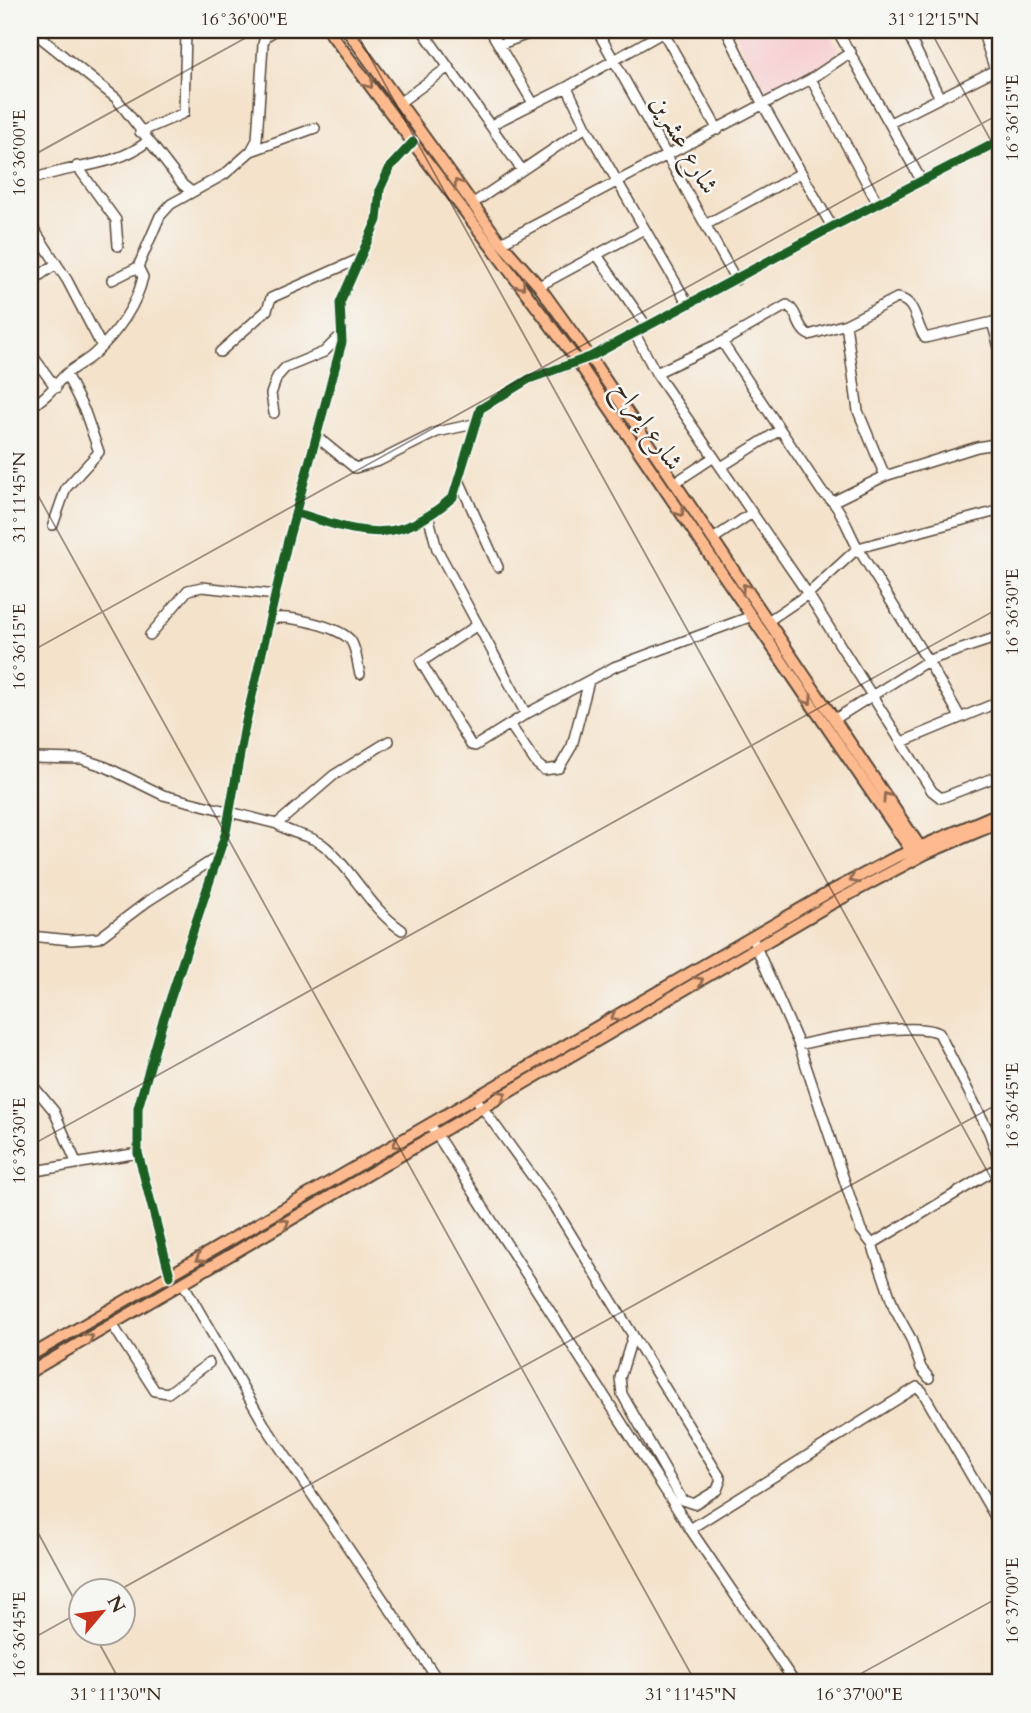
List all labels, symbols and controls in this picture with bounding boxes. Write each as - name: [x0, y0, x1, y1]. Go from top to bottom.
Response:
- text: 16°36'00"E: [200, 7, 288, 32]
- text: 31°12'15"N: [888, 7, 980, 32]
- text: 16°36'15"E: [1000, 74, 1025, 162]
- one-way arrow: [361, 76, 374, 89]
- street label: شارع عشرين: [639, 88, 727, 202]
- text: 16°36'00"E: [7, 109, 32, 197]
- one-way arrow: [454, 179, 466, 191]
- one-way arrow: [513, 278, 526, 290]
- street label: شارع إمراح: [601, 373, 692, 481]
- text: 31°11'45"N: [7, 451, 32, 543]
- one-way arrow: [672, 504, 685, 517]
- text: 16°36'30"E: [1000, 568, 1025, 656]
- one-way arrow: [742, 583, 754, 596]
- text: 16°36'15"E: [7, 603, 32, 691]
- one-way arrow: [800, 692, 813, 705]
- one-way arrow: [883, 791, 896, 804]
- one-way arrow: [849, 871, 862, 884]
- one-way arrow: [691, 976, 704, 989]
- one-way arrow: [609, 1009, 622, 1022]
- text: 16°36'45"E: [1000, 1062, 1025, 1150]
- one-way arrow: [495, 1090, 508, 1103]
- text: 16°36'30"E: [7, 1097, 32, 1185]
- one-way arrow: [392, 1135, 405, 1148]
- one-way arrow: [277, 1218, 290, 1231]
- one-way arrow: [195, 1250, 208, 1263]
- one-way arrow: [81, 1333, 94, 1346]
- text: 16°37'00"E: [1000, 1557, 1025, 1645]
- north arrow: [66, 1576, 136, 1646]
- text: 16°36'45"E: [7, 1591, 32, 1679]
- text: N: [101, 1591, 132, 1618]
- text: 31°11'30"N: [70, 1682, 162, 1707]
- text: 31°11'45"N: [645, 1682, 737, 1707]
- text: 16°37'00"E: [815, 1682, 903, 1707]

